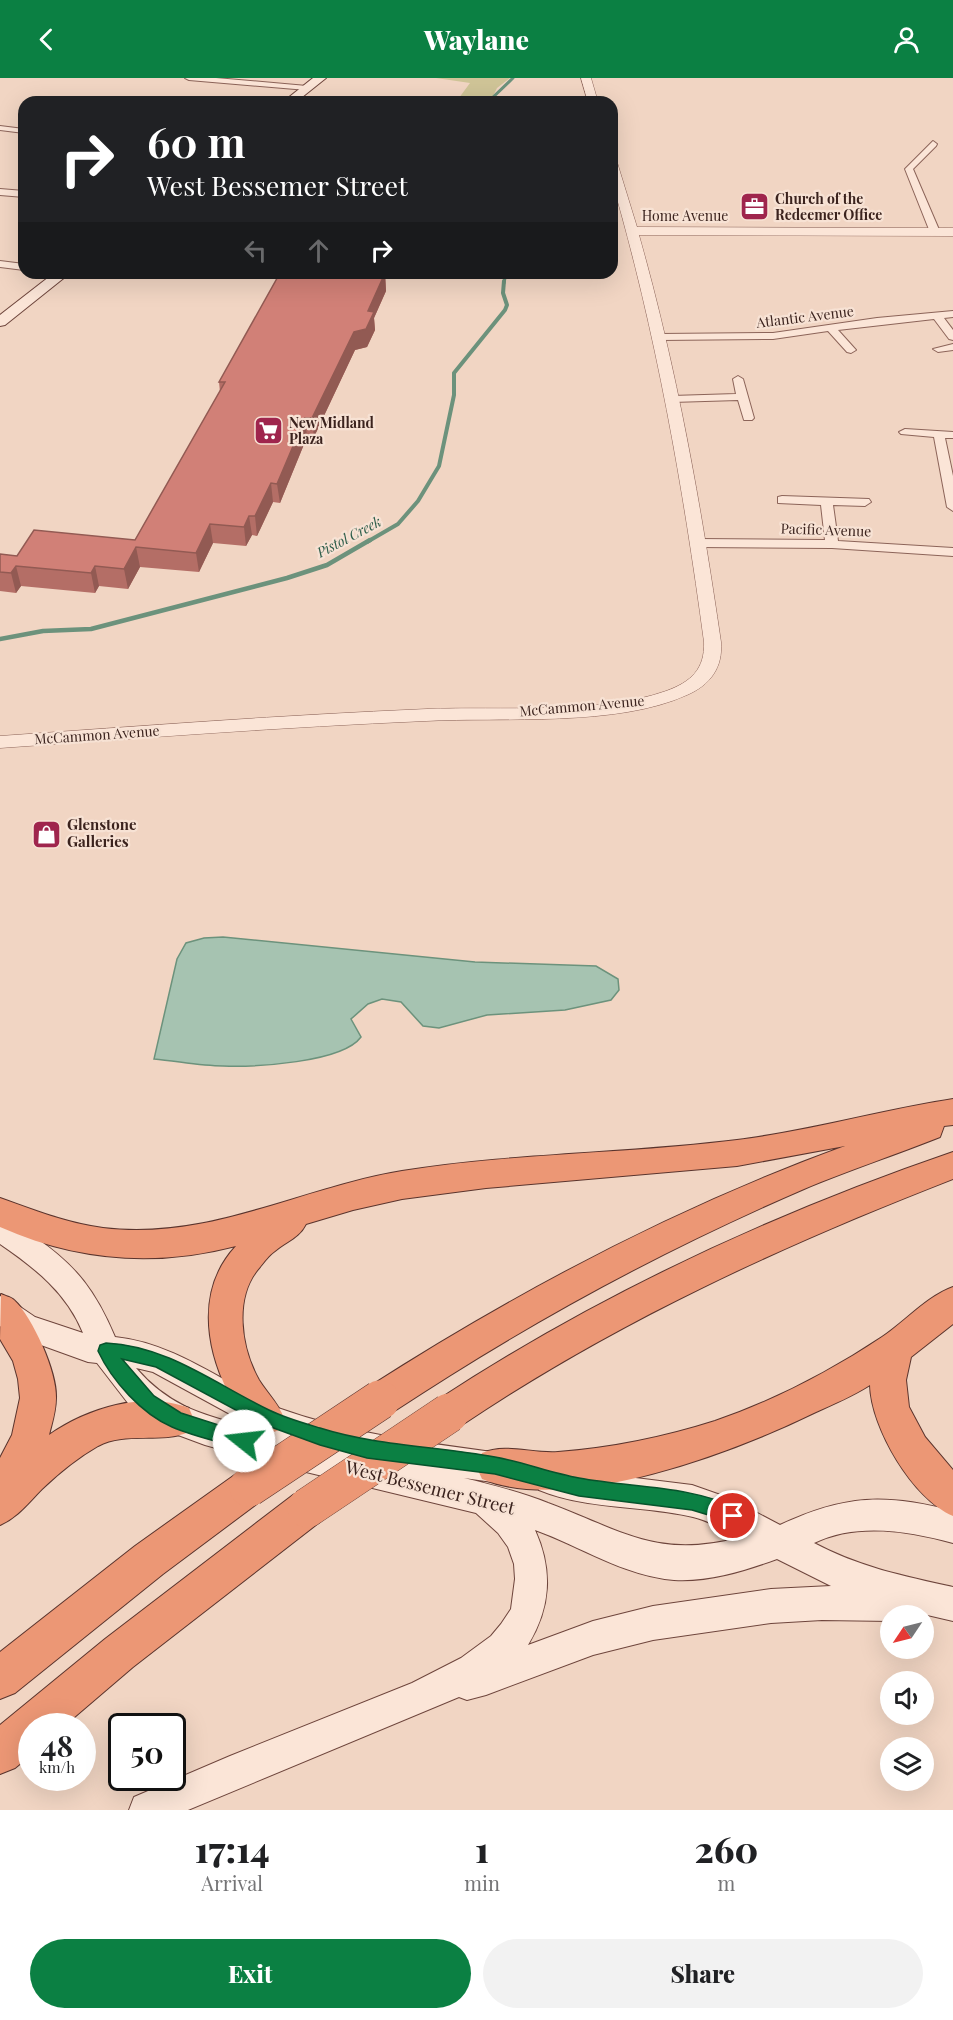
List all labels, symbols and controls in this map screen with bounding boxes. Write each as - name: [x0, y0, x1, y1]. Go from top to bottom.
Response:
- text: Waylane: [424, 21, 529, 57]
- icon: back: [30, 23, 63, 56]
- icon: person: [890, 23, 923, 56]
- text: 60 m: [147, 113, 245, 169]
- icon: right: [48, 120, 126, 198]
- text: West Bessemer Street: [147, 167, 408, 203]
- place label: Church of the Redeemer Office: [775, 189, 882, 224]
- office icon: Church of the Redeemer Office: [738, 191, 770, 223]
- street label: Home Avenue: [642, 206, 728, 225]
- icon: left: [239, 234, 272, 267]
- icon: ahead: [302, 234, 335, 267]
- icon: right: [365, 234, 398, 267]
- street label: Atlantic Avenue: [754, 301, 855, 332]
- place label: New Midland Plaza: [289, 413, 375, 448]
- supermarket icon: New Midland Plaza: [252, 415, 284, 447]
- water label: Pistol Creek: [312, 512, 384, 562]
- street label: Pacific Avenue: [780, 518, 872, 541]
- street label: McCammon Avenue: [519, 691, 645, 720]
- street label: McCammon Avenue: [34, 721, 160, 748]
- place label: Glenstone Galleries: [67, 814, 137, 851]
- shop icon: Glenstone Galleries: [30, 818, 62, 850]
- position arrow: [212, 1409, 276, 1473]
- street label: West Bessemer Street: [342, 1454, 518, 1520]
- pin: [707, 1490, 758, 1541]
- icon: arrive: [716, 1499, 749, 1532]
- north arrow: [880, 1605, 934, 1659]
- map controls: [880, 1605, 934, 1791]
- button: sound: [880, 1671, 934, 1725]
- speed limit sign: 50: [108, 1713, 186, 1791]
- text: 48: [41, 1725, 73, 1765]
- button: layers: [880, 1737, 934, 1791]
- text: km/h: [39, 1757, 75, 1777]
- text: 17:14: [195, 1824, 270, 1872]
- text: 1: [475, 1824, 489, 1872]
- text: 260: [695, 1824, 758, 1872]
- text: Arrival: [201, 1869, 263, 1896]
- text: min: [464, 1869, 500, 1896]
- text: m: [718, 1869, 735, 1896]
- button: Exit: [30, 1939, 471, 2008]
- button: Share: [483, 1939, 923, 2008]

